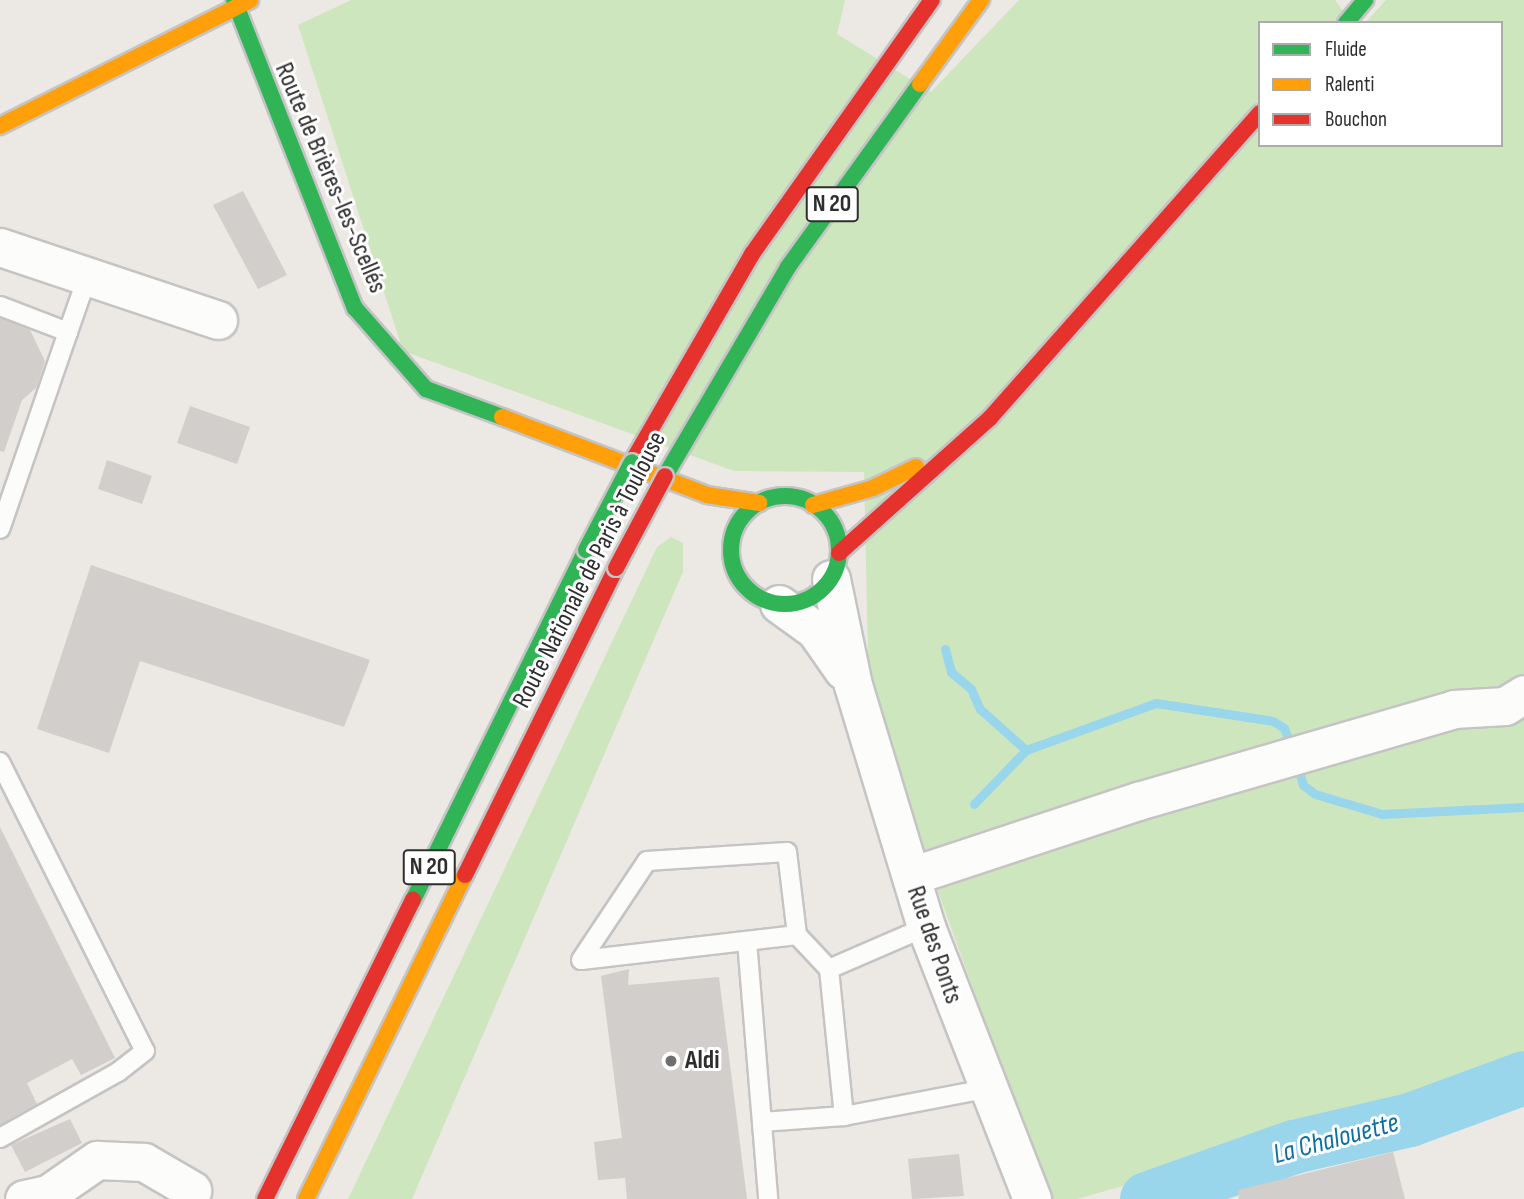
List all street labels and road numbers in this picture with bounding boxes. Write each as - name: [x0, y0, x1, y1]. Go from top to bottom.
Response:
- street label: Route de Brières-les-Scellés: [267, 58, 393, 298]
- road number: N 20: [806, 184, 858, 224]
- street label: Route Nationale de Paris à Toulouse: [507, 427, 673, 713]
- road number: N 20: [403, 846, 455, 888]
- street label: Rue des Ponts: [899, 882, 969, 1008]

